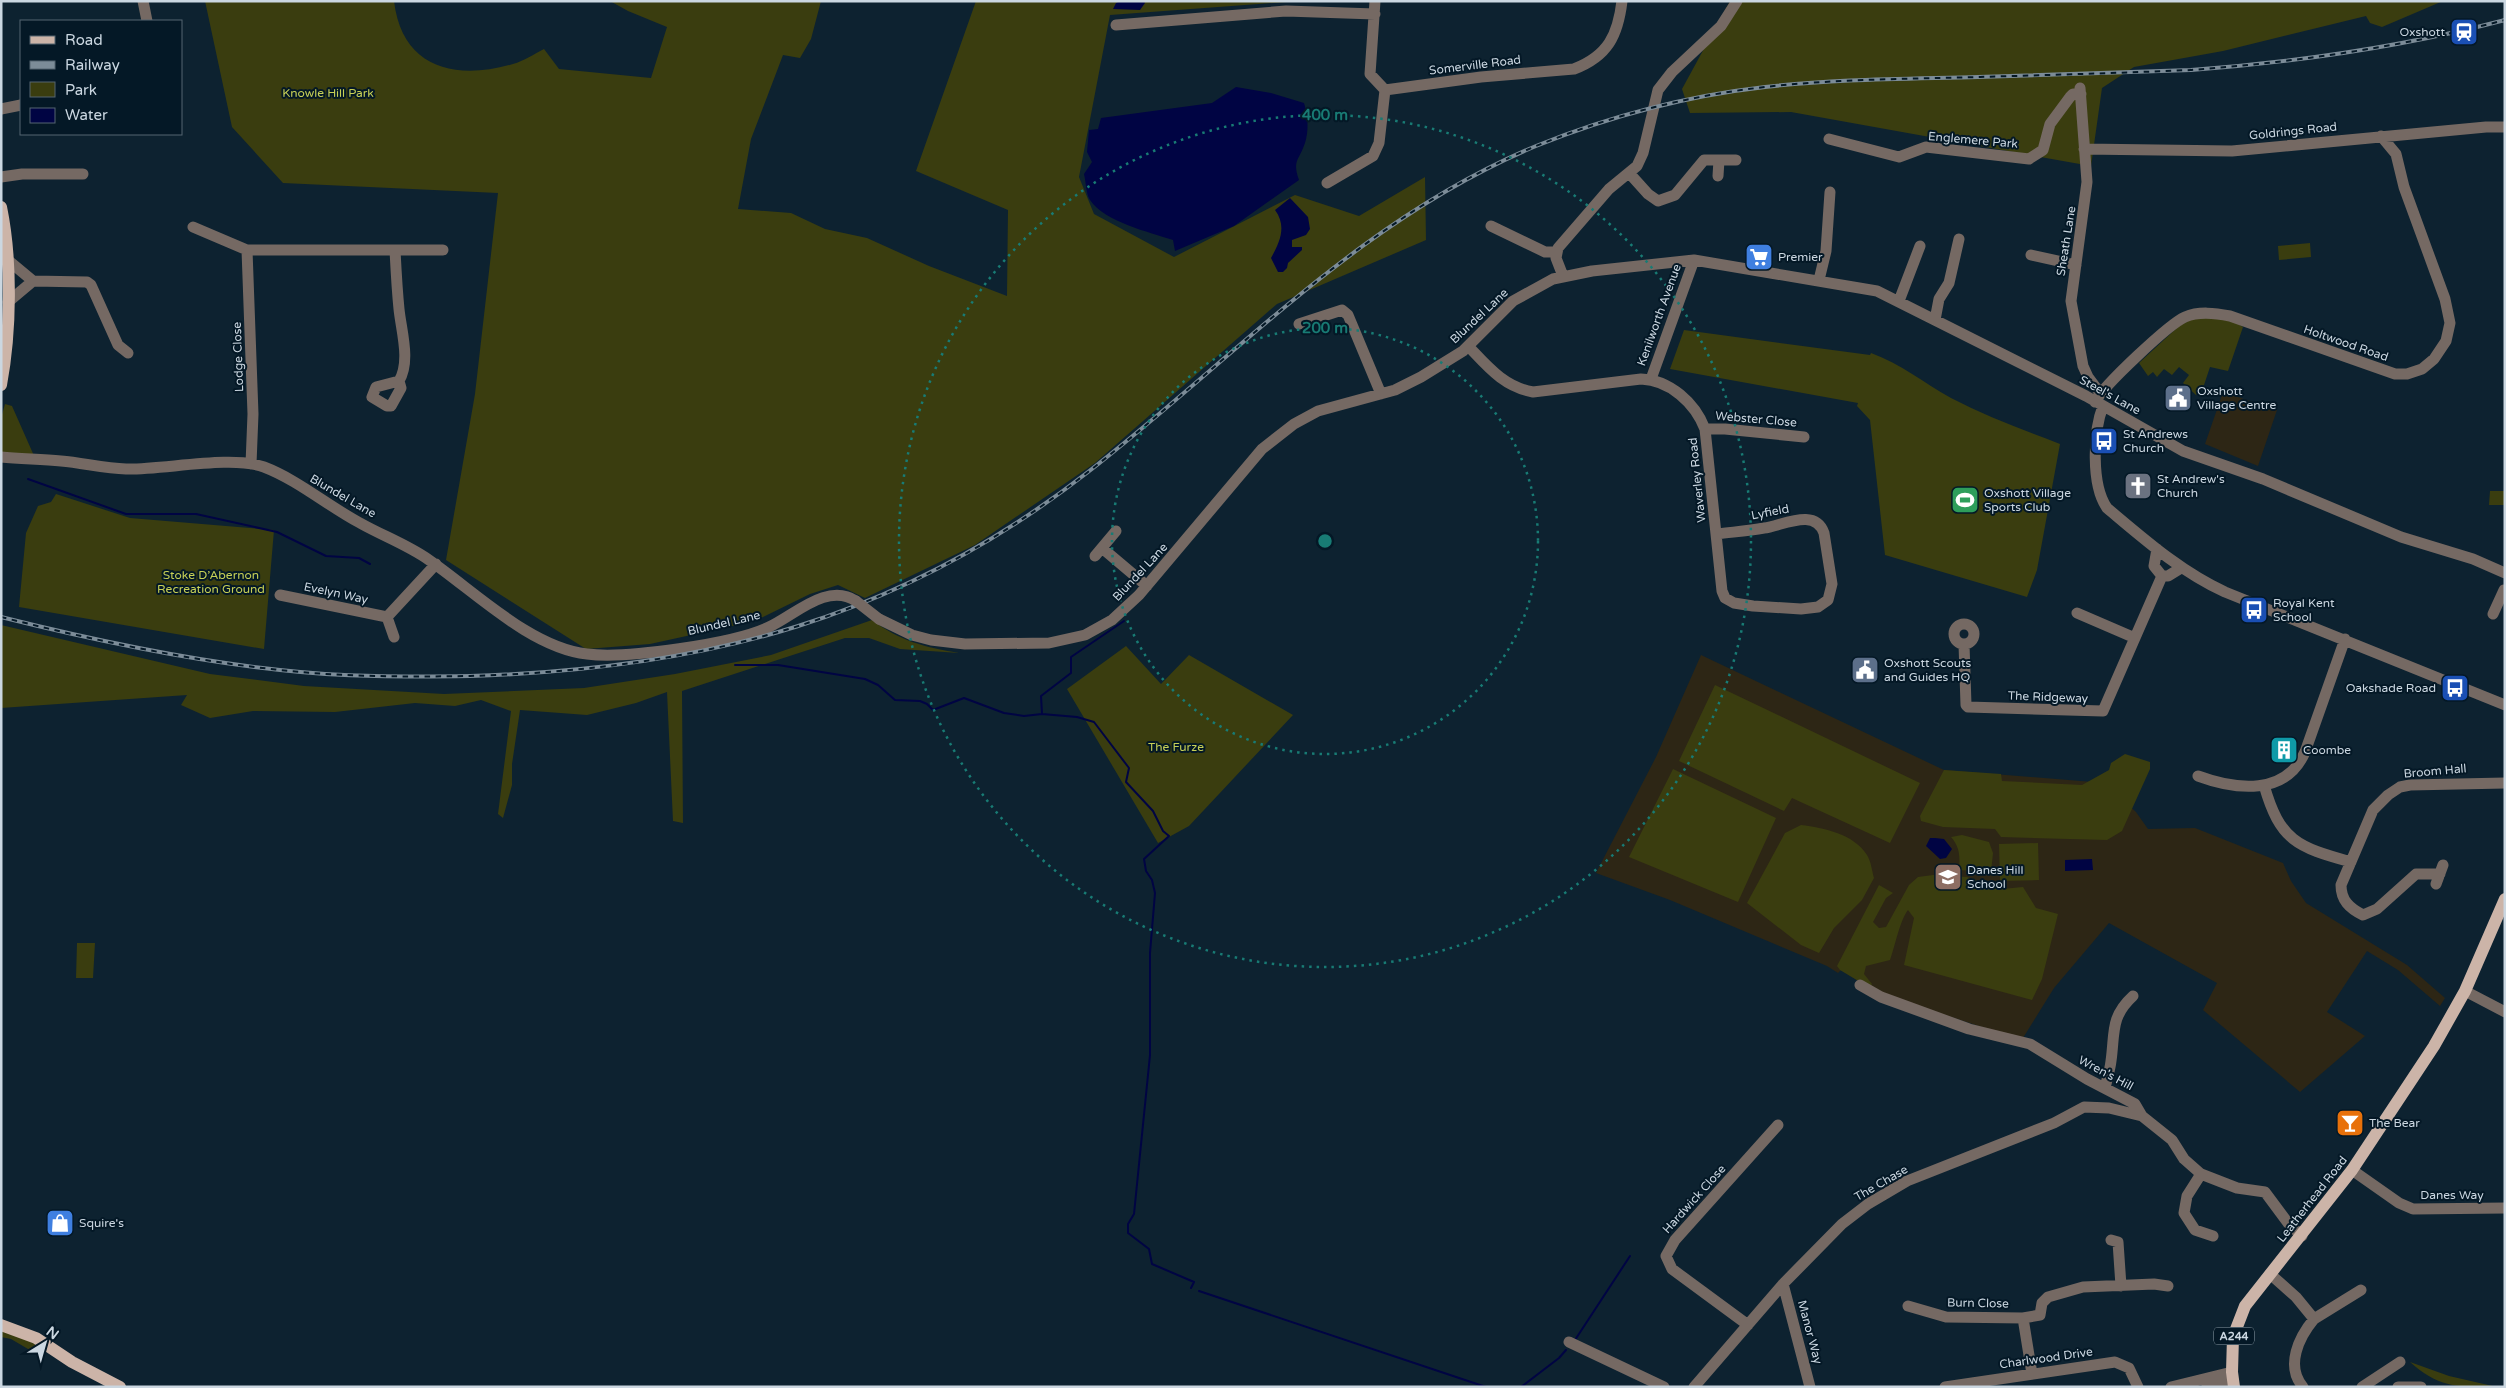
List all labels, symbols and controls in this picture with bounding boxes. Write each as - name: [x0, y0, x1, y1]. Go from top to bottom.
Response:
- station icon: Oxshott: [2449, 17, 2479, 47]
- legend: [20, 20, 182, 135]
- place label: Oxshott: [2399, 25, 2445, 39]
- text: Road: [65, 31, 103, 49]
- street label: Somerville Road: [1428, 52, 1522, 78]
- text: Railway: [65, 56, 120, 74]
- text: Park: [65, 81, 97, 99]
- park label: Knowle Hill Park: [282, 86, 374, 100]
- text: Water: [65, 106, 108, 124]
- text: 400 m: [1302, 106, 1348, 124]
- street label: Goldrings Road: [2248, 119, 2338, 143]
- street label: Englemere Park: [1928, 129, 2019, 151]
- street label: Sheath Lane: [2054, 205, 2078, 277]
- supermarket icon: Premier: [1744, 242, 1774, 272]
- place label: Premier: [1778, 250, 1823, 264]
- street label: Kenilworth Avenue: [1634, 262, 1684, 368]
- street label: Blundel Lane: [1447, 285, 1511, 346]
- text: 200 m: [1302, 319, 1348, 337]
- street label: Lodge Close: [230, 321, 246, 392]
- street label: Holtwood Road: [2302, 322, 2390, 364]
- street label: Steel's Lane: [2077, 373, 2143, 418]
- public building icon: Oxshott Village Centre: [2163, 383, 2193, 413]
- place label: Oxshott Village Centre: [2197, 384, 2277, 412]
- street label: Webster Close: [1715, 408, 1798, 430]
- bus stop icon: St Andrews Church: [2089, 426, 2119, 456]
- place label: St Andrews Church: [2123, 427, 2188, 455]
- street label: Waverley Road: [1686, 437, 1708, 523]
- street label: Blundel Lane: [307, 471, 379, 521]
- church icon: St Andrew's Church: [2123, 471, 2153, 501]
- place label: St Andrew's Church: [2157, 472, 2225, 500]
- sports icon: Oxshott Village Sports Club: [1950, 485, 1980, 515]
- place label: Oxshott Village Sports Club: [1984, 486, 2071, 514]
- street label: Lyfield: [1750, 501, 1790, 523]
- centre of rings: [1316, 532, 1334, 550]
- street label: Blundel Lane: [1110, 540, 1171, 604]
- park label: Stoke D’Abernon Recreation Ground: [157, 568, 265, 596]
- street label: Evelyn Way: [303, 579, 370, 607]
- bus stop icon: Royal Kent School: [2239, 595, 2269, 625]
- place label: Royal Kent School: [2273, 596, 2335, 624]
- street label: Blundel Lane: [686, 608, 762, 638]
- public building icon: Oxshott Scouts and Guides HQ: [1850, 655, 1880, 685]
- place label: Oxshott Scouts and Guides HQ: [1884, 656, 1972, 684]
- bus stop icon: Oakshade Road: [2440, 673, 2470, 703]
- place label: Oakshade Road: [2346, 681, 2436, 695]
- street label: The Ridgeway: [2008, 689, 2089, 705]
- building icon: Coombe: [2269, 735, 2299, 765]
- park label: The Furze: [1148, 740, 1204, 754]
- place label: Coombe: [2303, 743, 2351, 757]
- street label: Broom Hall: [2403, 761, 2467, 781]
- school or university icon: Danes Hill School: [1933, 862, 1963, 892]
- place label: Danes Hill School: [1967, 863, 2024, 891]
- street label: Wren's Hill: [2076, 1053, 2136, 1093]
- bar icon: The Bear: [2335, 1108, 2365, 1138]
- place label: The Bear: [2369, 1116, 2420, 1130]
- street label: Leatherhead Road: [2274, 1153, 2350, 1245]
- street label: Hardwick Close: [1660, 1162, 1729, 1236]
- street label: The Chase: [1852, 1162, 1910, 1204]
- street label: Danes Way: [2420, 1188, 2484, 1202]
- shop icon: Squire's: [45, 1208, 75, 1238]
- place label: Squire's: [79, 1216, 124, 1230]
- street label: Burn Close: [1947, 1295, 2009, 1311]
- street label: Manor Way: [1795, 1299, 1825, 1366]
- north arrow: [20, 1318, 70, 1368]
- text: N: [43, 1323, 62, 1343]
- road number: A244: [2214, 1328, 2254, 1344]
- street label: Charlwood Drive: [1998, 1344, 2094, 1371]

